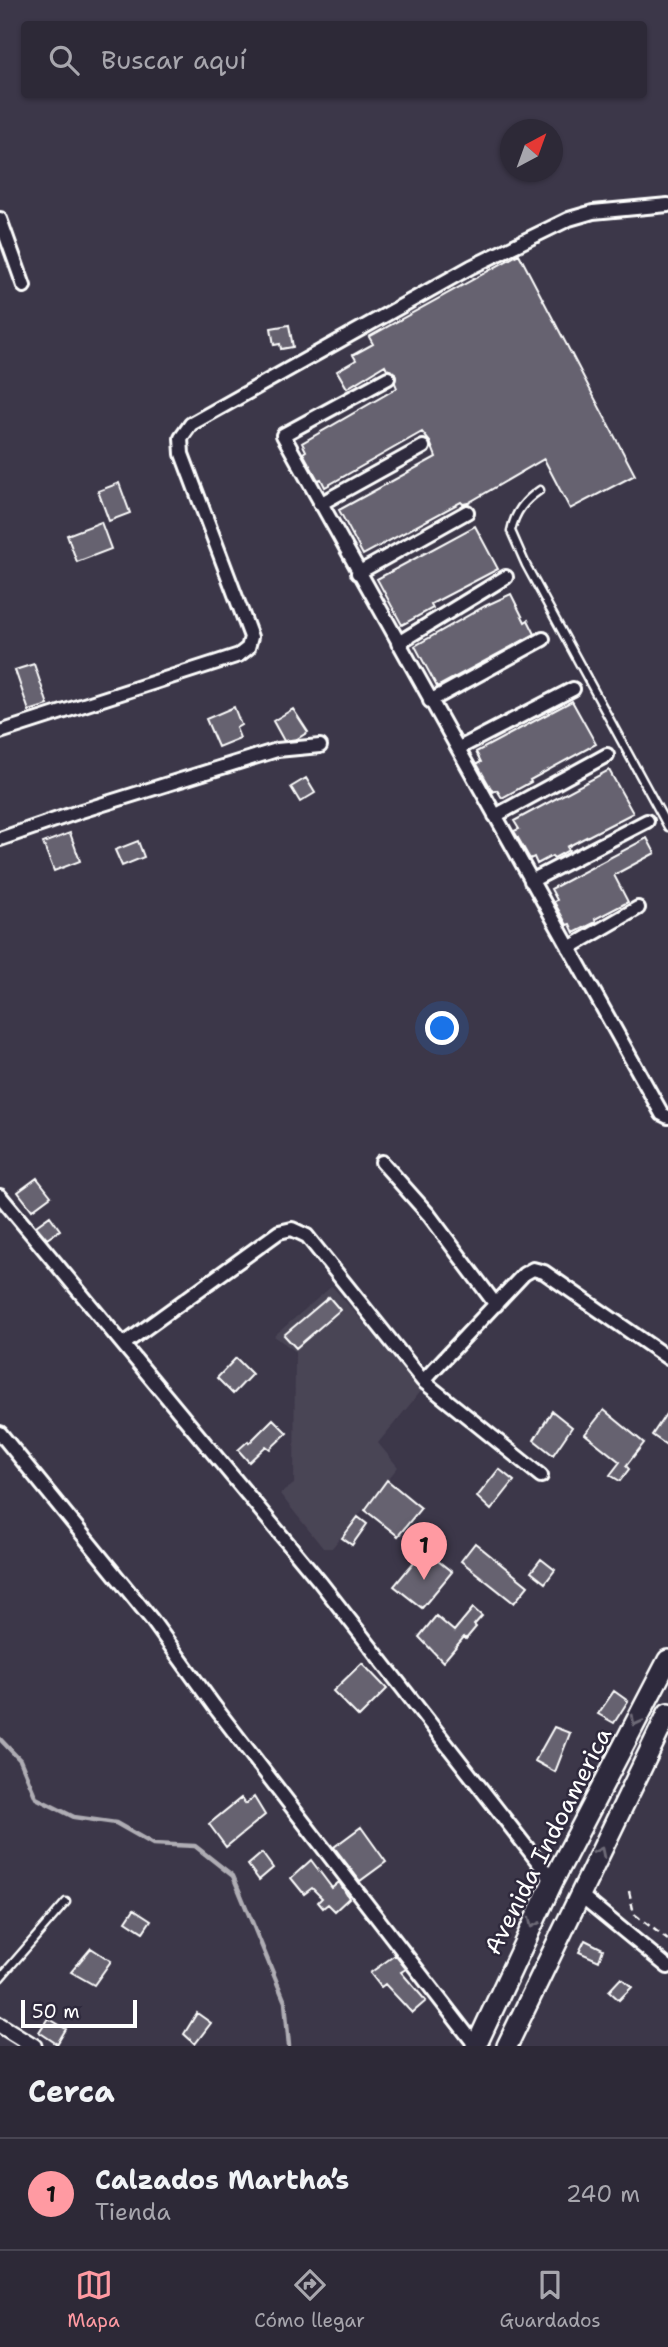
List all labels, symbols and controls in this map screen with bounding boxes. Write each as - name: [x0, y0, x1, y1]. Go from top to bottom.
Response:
- search box: [21, 21, 647, 98]
- icon: search: [45, 41, 83, 79]
- text: Buscar aquí: [101, 42, 247, 77]
- north arrow: [500, 119, 563, 182]
- your location: [425, 1011, 459, 1045]
- pin: 1: [401, 1522, 447, 1580]
- one-way arrow: [631, 1714, 645, 1726]
- street label: Avenida Indoamerica: [477, 1722, 619, 1960]
- one-way arrow: [591, 1847, 605, 1859]
- one-way arrow: [527, 1916, 541, 1928]
- scale bar: [21, 1997, 136, 2029]
- text: 50 m: [32, 1999, 80, 2024]
- text: Cerca: [28, 2071, 115, 2112]
- text: Calzados Martha’s: [95, 2162, 349, 2197]
- text: 1: [46, 2179, 56, 2209]
- text: 240 m: [566, 2179, 640, 2209]
- text: Tienda: [95, 2197, 171, 2227]
- tab: Mapa: [67, 2266, 120, 2333]
- tab: Cómo llegar: [254, 2266, 365, 2333]
- tab: Guardados: [500, 2266, 601, 2333]

